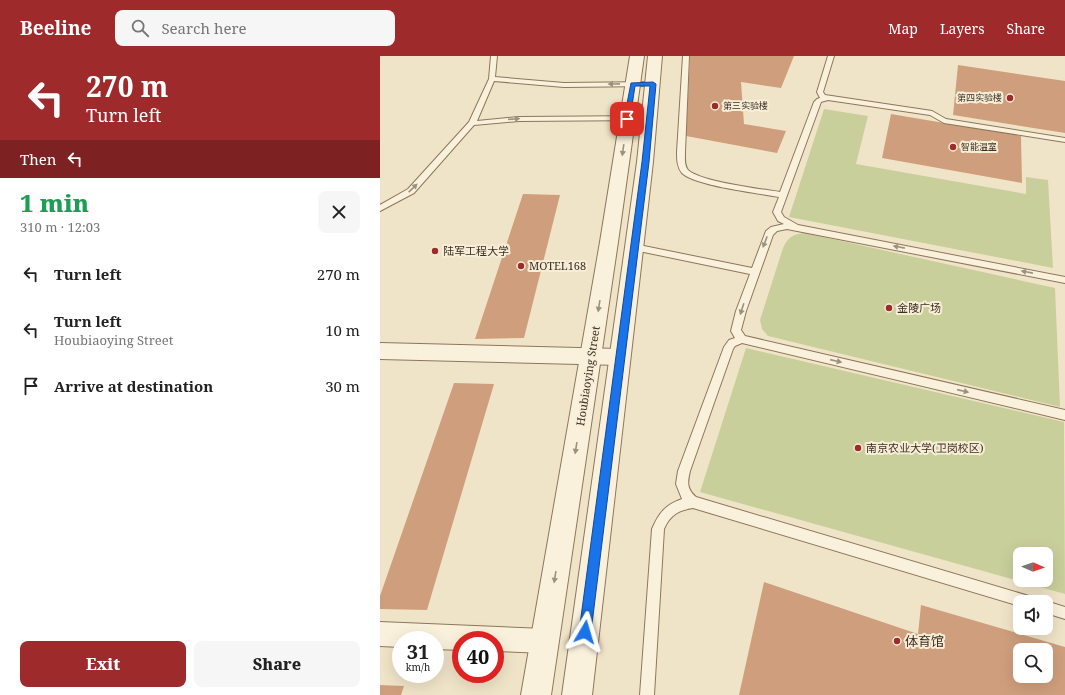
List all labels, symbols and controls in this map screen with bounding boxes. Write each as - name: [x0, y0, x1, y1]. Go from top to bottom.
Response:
- search box: [115, 10, 395, 46]
- text: Beeline: [20, 15, 91, 41]
- icon: search: [129, 17, 151, 39]
- text: Search here: [161, 18, 247, 38]
- text: Map: [888, 19, 918, 38]
- text: Layers: [940, 19, 985, 38]
- text: Share: [1007, 19, 1045, 38]
- text: 270 m: [86, 67, 168, 105]
- icon: left: [20, 72, 72, 124]
- one-way arrow: [607, 81, 620, 87]
- place label: 第四实验楼: [957, 91, 1002, 104]
- marker: 第四实验楼: [1005, 93, 1015, 103]
- place label: 第三实验楼: [723, 99, 768, 112]
- marker: 第三实验楼: [710, 101, 720, 111]
- pin: [610, 102, 644, 136]
- text: Turn left: [86, 103, 161, 127]
- icon: arrive: [616, 108, 638, 130]
- one-way arrow: [508, 116, 520, 123]
- place label: 智能温室: [961, 140, 997, 153]
- marker: 智能温室: [948, 142, 958, 152]
- one-way arrow: [620, 144, 626, 156]
- icon: left: [64, 148, 86, 170]
- text: Then: [20, 149, 56, 169]
- one-way arrow: [408, 183, 418, 192]
- text: 1 min: [20, 186, 89, 219]
- button: close: [318, 191, 360, 233]
- text: 310 m · 12:03: [20, 218, 100, 236]
- one-way arrow: [762, 237, 768, 249]
- place label: 陆军工程大学: [443, 243, 509, 258]
- one-way arrow: [893, 244, 905, 250]
- marker: 陆军工程大学: [430, 246, 440, 256]
- place label: MOTEL168: [529, 258, 586, 273]
- marker: MOTEL168: [516, 261, 526, 271]
- icon: left: [20, 263, 42, 285]
- text: Turn left: [54, 264, 122, 284]
- text: 270 m: [317, 264, 360, 284]
- one-way arrow: [1021, 269, 1033, 275]
- one-way arrow: [596, 300, 602, 312]
- place label: 金陵广场: [897, 300, 941, 315]
- one-way arrow: [739, 303, 745, 315]
- marker: 金陵广场: [884, 303, 894, 313]
- text: Turn left: [54, 311, 122, 331]
- icon: left: [20, 319, 42, 341]
- text: 10 m: [325, 320, 360, 340]
- street label: Houbiaoying Street: [572, 325, 603, 427]
- text: Houbiaoying Street: [54, 331, 173, 349]
- one-way arrow: [830, 358, 842, 364]
- icon: arrive: [20, 375, 42, 397]
- text: Arrive at destination: [54, 376, 213, 396]
- text: 30 m: [325, 376, 360, 396]
- one-way arrow: [957, 388, 969, 394]
- place label: 南京农业大学(卫岗校区): [866, 440, 984, 455]
- one-way arrow: [573, 442, 579, 454]
- marker: 南京农业大学(卫岗校区): [853, 443, 863, 453]
- north arrow: [1013, 547, 1053, 587]
- map controls: [1013, 547, 1053, 683]
- one-way arrow: [552, 571, 558, 583]
- button: sound: [1013, 595, 1053, 635]
- position arrow: [564, 611, 606, 653]
- speed limit sign: 40: [452, 631, 504, 683]
- place label: 体育馆: [905, 632, 944, 650]
- marker: 体育馆: [892, 636, 902, 646]
- text: 31: [407, 638, 429, 665]
- button: Exit: [20, 641, 186, 687]
- button: Share: [194, 641, 360, 687]
- button: search: [1013, 643, 1053, 683]
- text: km/h: [406, 660, 430, 674]

